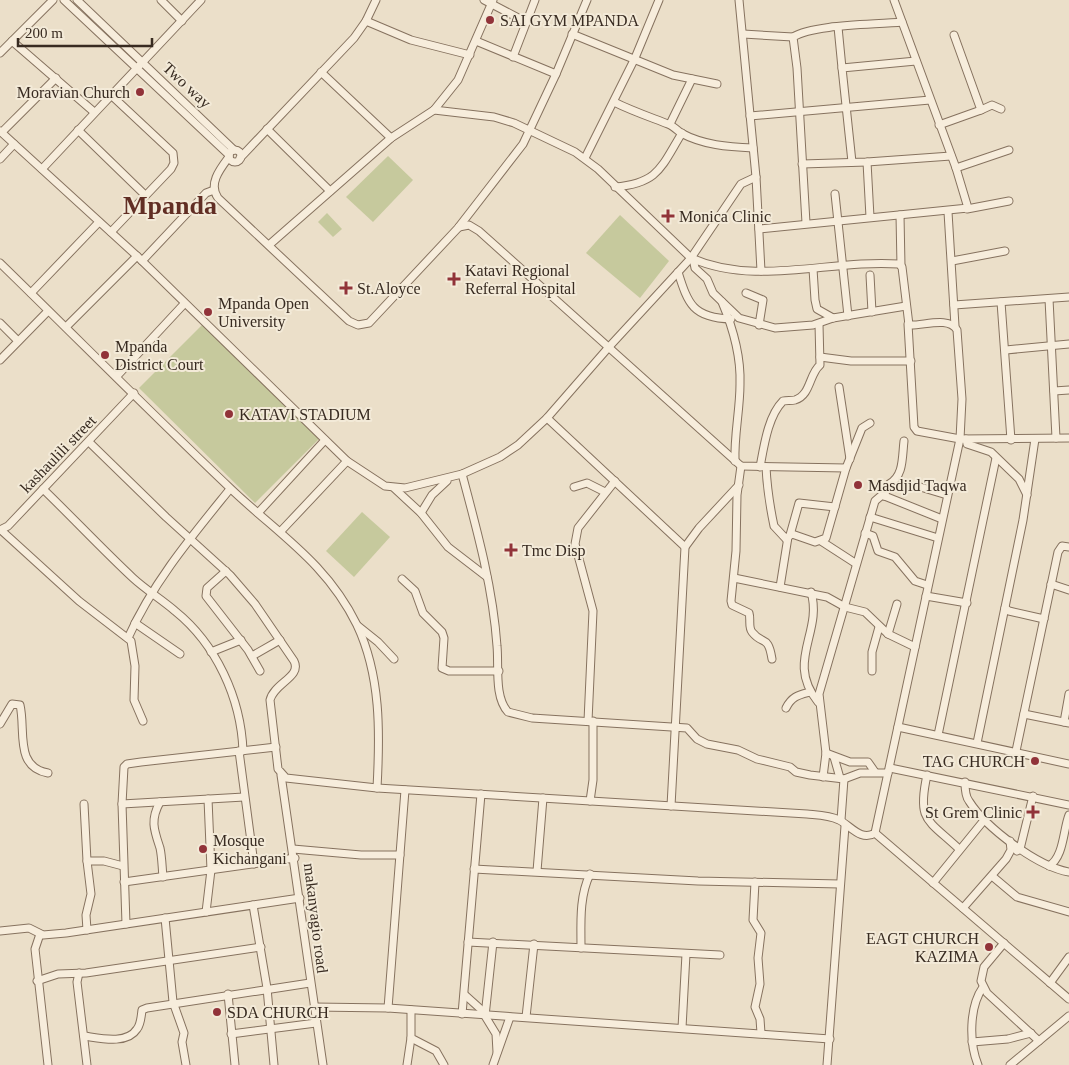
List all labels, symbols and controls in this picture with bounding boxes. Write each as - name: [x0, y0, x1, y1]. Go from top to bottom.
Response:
- place label: SAI GYM MPANDA: [500, 12, 639, 29]
- marker: SAI GYM MPANDA: [484, 14, 496, 26]
- scale bar: [18, 15, 151, 47]
- text: 200 m: [25, 25, 63, 41]
- street label: Two way: [159, 59, 214, 112]
- place label: Moravian Church: [17, 84, 130, 101]
- marker: Moravian Church: [134, 86, 146, 98]
- district label: Mpanda: [123, 191, 217, 220]
- place label: Monica Clinic: [679, 208, 771, 225]
- marker: Monica Clinic: [661, 209, 675, 223]
- place label: Katavi Regional Referral Hospital: [465, 262, 576, 298]
- marker: Katavi Regional Referral Hospital: [447, 272, 461, 286]
- place label: St.Aloyce: [357, 280, 421, 298]
- marker: St.Aloyce: [339, 281, 353, 295]
- place label: Mpanda Open University: [218, 295, 309, 331]
- marker: Mpanda Open University: [202, 306, 214, 318]
- place label: Mpanda District Court: [115, 338, 204, 373]
- marker: Mpanda District Court: [99, 349, 111, 361]
- place label: KATAVI STADIUM: [239, 406, 371, 423]
- marker: KATAVI STADIUM: [223, 408, 235, 420]
- street label: kashaulili street: [17, 411, 100, 496]
- place label: Masdjid Taqwa: [868, 477, 967, 495]
- marker: Masdjid Taqwa: [852, 479, 864, 491]
- place label: Tmc Disp: [522, 542, 586, 560]
- marker: Tmc Disp: [504, 543, 518, 557]
- place label: TAG CHURCH: [923, 753, 1025, 770]
- marker: TAG CHURCH: [1029, 755, 1041, 767]
- place label: St Grem Clinic: [925, 804, 1022, 821]
- marker: St Grem Clinic: [1026, 805, 1040, 819]
- place label: Mosque Kichangani: [213, 832, 287, 868]
- marker: Mosque Kichangani: [197, 843, 209, 855]
- street label: makanyagio road: [300, 862, 331, 974]
- place label: EAGT CHURCH KAZIMA: [866, 930, 979, 965]
- marker: EAGT CHURCH KAZIMA: [983, 941, 995, 953]
- place label: SDA CHURCH: [227, 1004, 329, 1021]
- marker: SDA CHURCH: [211, 1006, 223, 1018]

